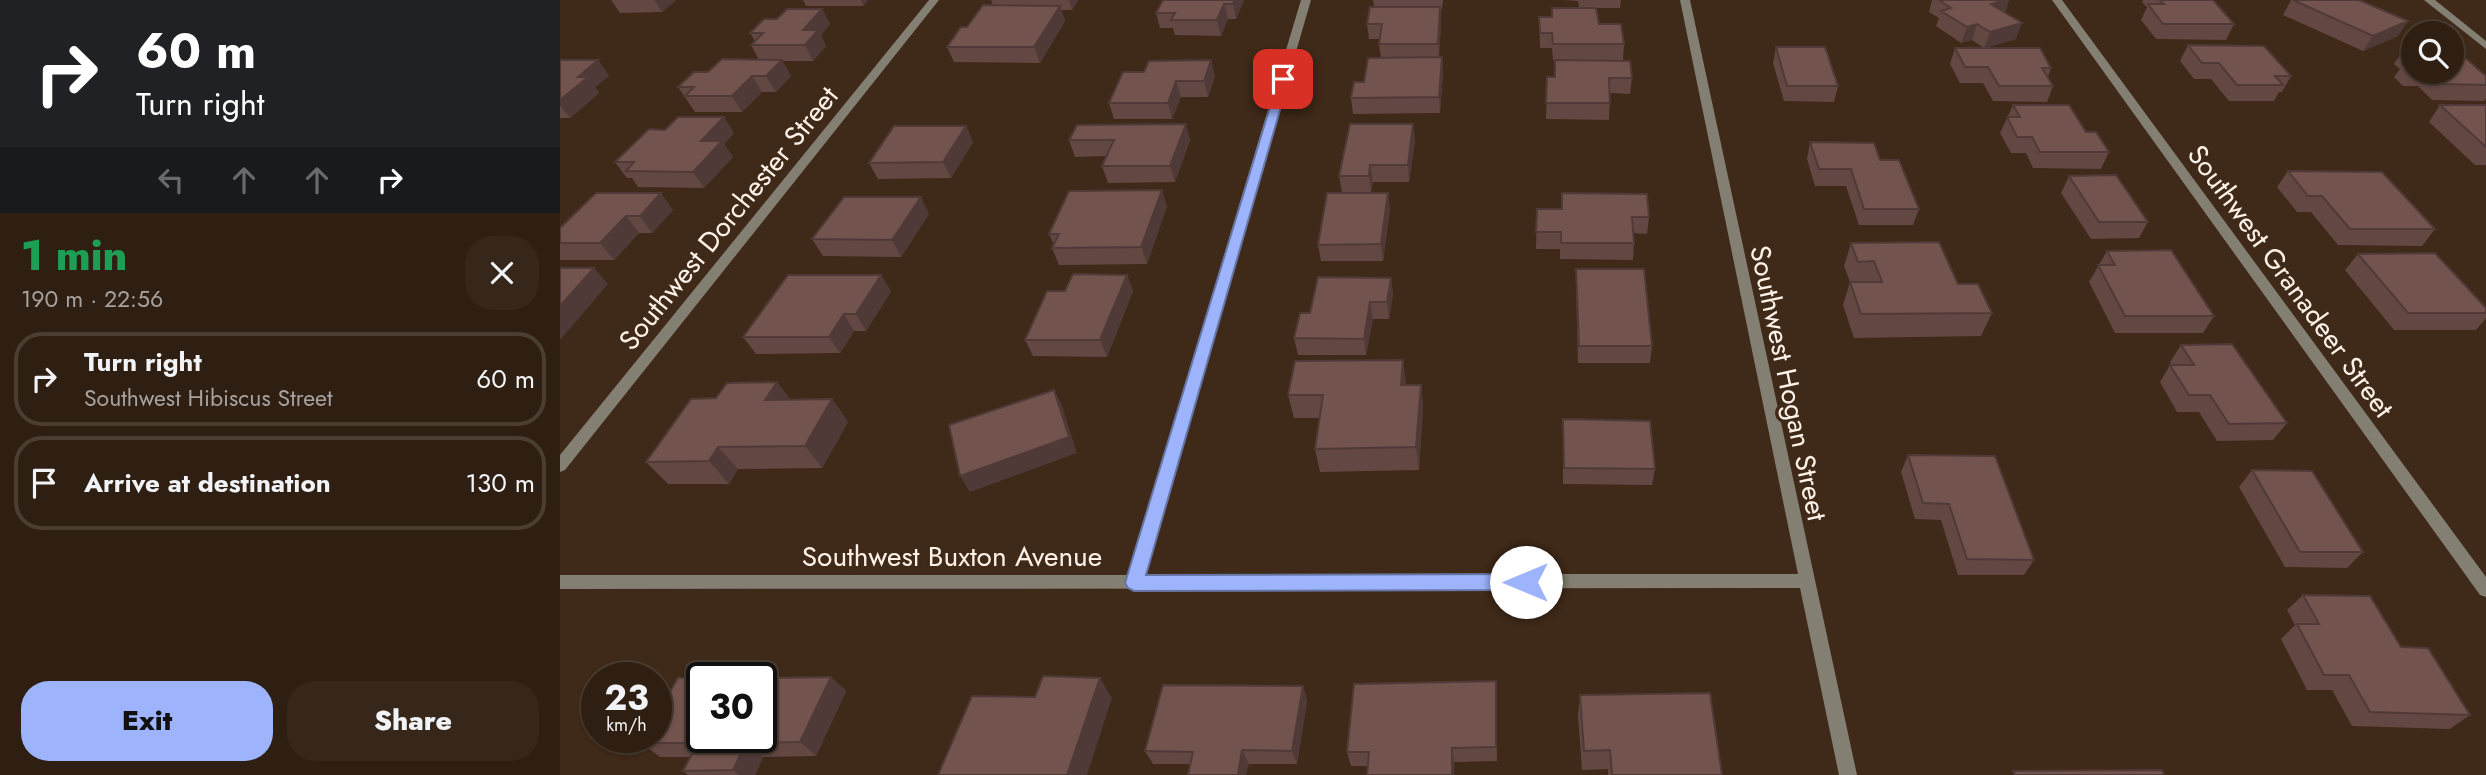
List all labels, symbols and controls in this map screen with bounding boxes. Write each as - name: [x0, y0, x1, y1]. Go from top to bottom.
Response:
- text: 60 m: [136, 16, 256, 86]
- map controls: [2401, 21, 2464, 84]
- button: search: [2401, 21, 2464, 84]
- icon: right: [21, 28, 112, 119]
- pin: [1253, 49, 1313, 109]
- icon: arrive: [1264, 60, 1302, 98]
- street label: Southwest Dorchester Street: [609, 77, 848, 359]
- text: Turn right: [136, 81, 265, 127]
- street label: Southwest Granadeer Street: [2177, 136, 2404, 426]
- icon: left: [152, 161, 190, 199]
- icon: ahead: [225, 161, 263, 199]
- icon: ahead: [298, 161, 336, 199]
- icon: right: [371, 161, 409, 199]
- text: 1 min: [21, 225, 127, 286]
- button: close: [465, 236, 539, 310]
- street label: Southwest Hogan Street: [1739, 242, 1838, 525]
- text: 190 m · 22:56: [21, 282, 163, 316]
- text: Turn right: [84, 343, 202, 381]
- icon: right: [25, 360, 63, 398]
- text: 60 m: [476, 360, 535, 398]
- text: Southwest Hibiscus Street: [84, 381, 332, 415]
- icon: arrive: [25, 464, 63, 502]
- text: Arrive at destination: [84, 464, 331, 502]
- text: 130 m: [465, 464, 535, 502]
- street label: Southwest Buxton Avenue: [802, 536, 1102, 577]
- position arrow: [1489, 545, 1563, 619]
- speed limit sign: 30: [686, 662, 777, 753]
- text: 23: [604, 673, 649, 723]
- button: Exit: [21, 681, 273, 761]
- button: Share: [287, 681, 539, 761]
- text: km/h: [606, 712, 647, 738]

